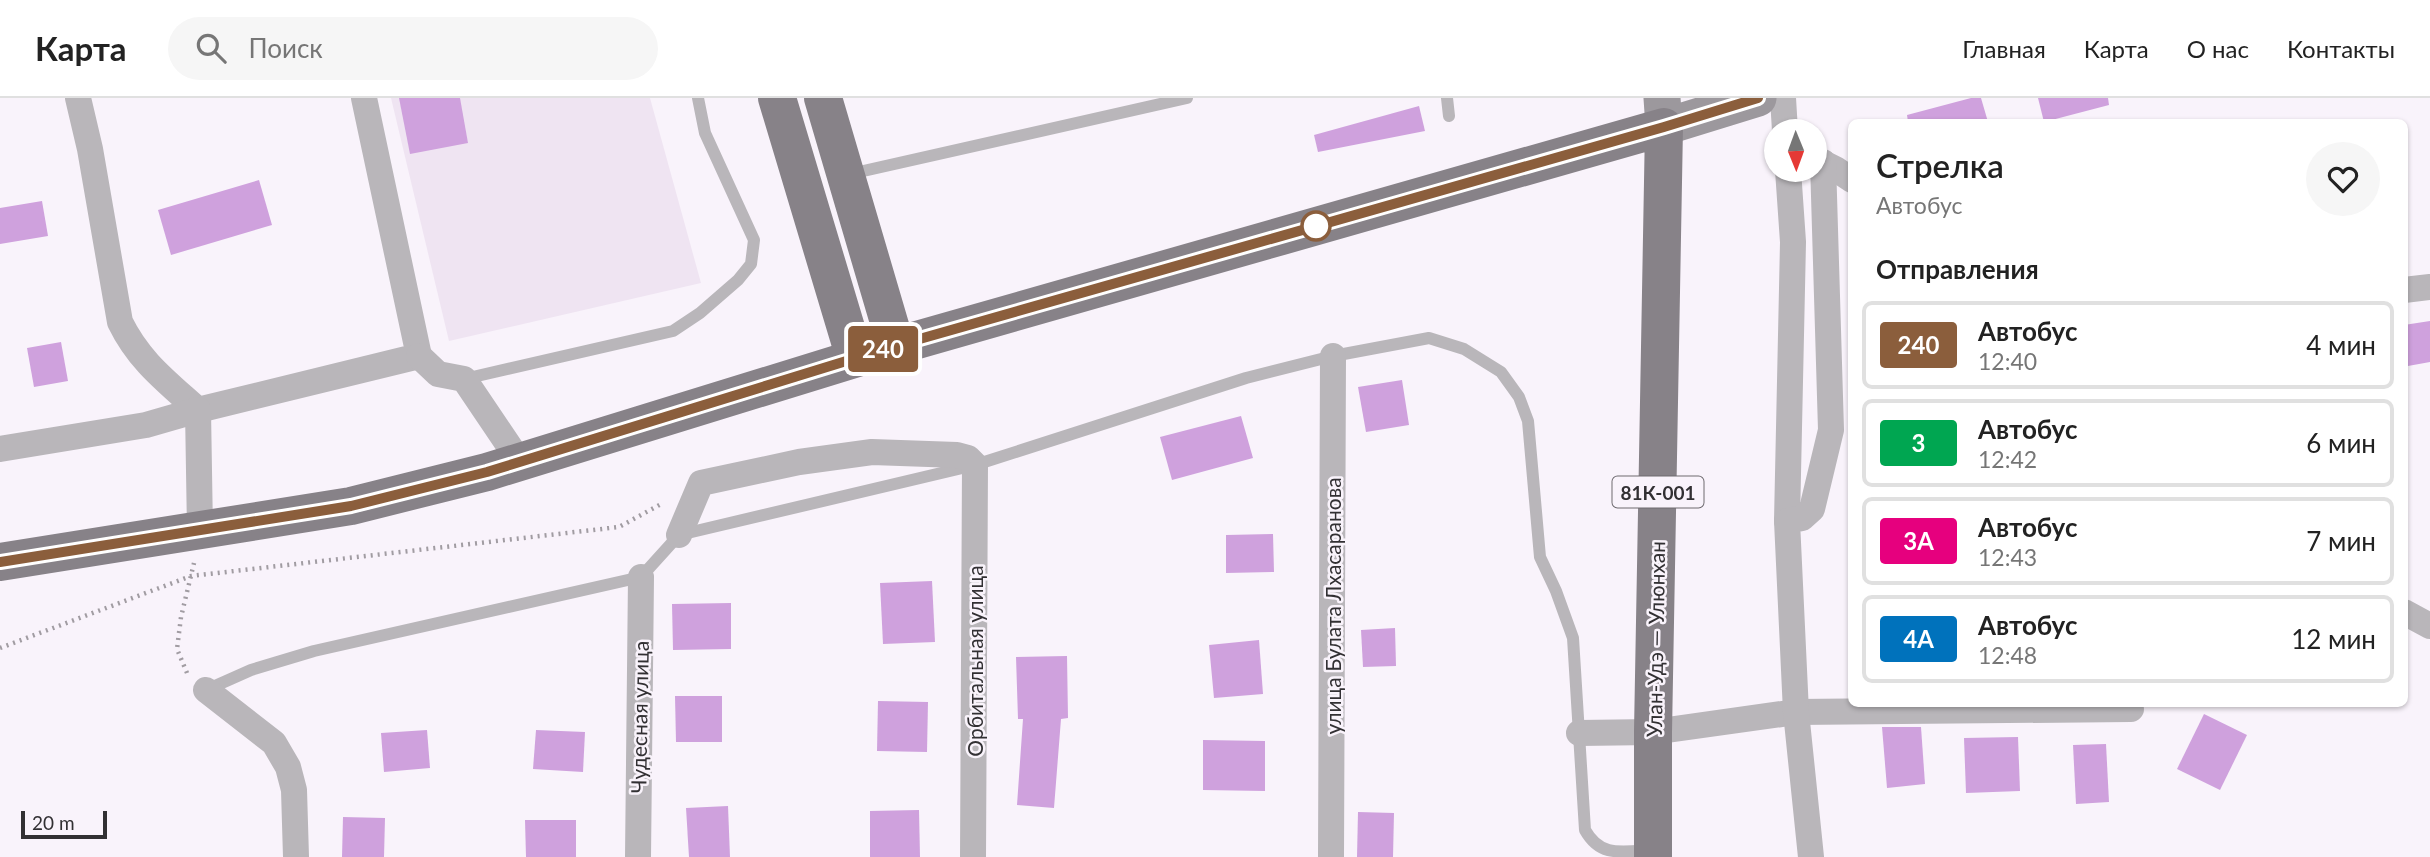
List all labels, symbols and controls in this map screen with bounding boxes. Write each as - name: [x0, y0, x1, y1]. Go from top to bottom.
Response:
- search box: [168, 17, 658, 80]
- text: Карта: [35, 28, 126, 68]
- icon: search: [192, 29, 230, 67]
- text: Поиск: [248, 32, 323, 64]
- text: Главная: [1962, 34, 2046, 63]
- text: Карта: [2084, 34, 2149, 63]
- text: О нас: [2187, 34, 2249, 63]
- text: Контакты: [2287, 34, 2395, 63]
- north arrow: [1764, 119, 1827, 182]
- map controls: [1764, 119, 1827, 182]
- button: heart: [2306, 142, 2380, 216]
- text: Стрелка: [1876, 145, 2004, 185]
- text: Автобус: [1876, 191, 1962, 219]
- unlabelled marker: [1301, 211, 1331, 241]
- text: Отправления: [1876, 253, 2039, 285]
- text: Автобус: [1978, 315, 2077, 347]
- line badge: 240: [843, 326, 923, 372]
- text: 4 мин: [2306, 329, 2376, 361]
- text: 240: [1898, 330, 1939, 359]
- text: 240: [862, 334, 904, 363]
- text: 12:40: [1978, 347, 2037, 375]
- text: Автобус: [1978, 413, 2077, 445]
- text: 6 мин: [2306, 427, 2376, 459]
- text: 3: [1912, 428, 1925, 457]
- text: 12:42: [1978, 445, 2037, 473]
- road number: 81К-001: [1612, 476, 1704, 508]
- street label: улица Булата Лхасаранова: [1320, 477, 1345, 735]
- text: Автобус: [1978, 511, 2077, 543]
- text: 7 мин: [2306, 525, 2376, 557]
- text: 3А: [1903, 526, 1934, 555]
- street label: Улан-Удэ — Улюнхан: [1641, 541, 1669, 737]
- text: 12:43: [1978, 543, 2037, 571]
- street label: Орбитальная улица: [962, 565, 987, 757]
- text: Автобус: [1978, 609, 2077, 641]
- text: 12 мин: [2291, 623, 2376, 655]
- text: 4А: [1903, 624, 1934, 653]
- street label: Чудесная улица: [625, 640, 653, 794]
- text: 12:48: [1978, 641, 2037, 669]
- scale bar: [21, 808, 107, 840]
- text: 20 m: [32, 811, 75, 834]

